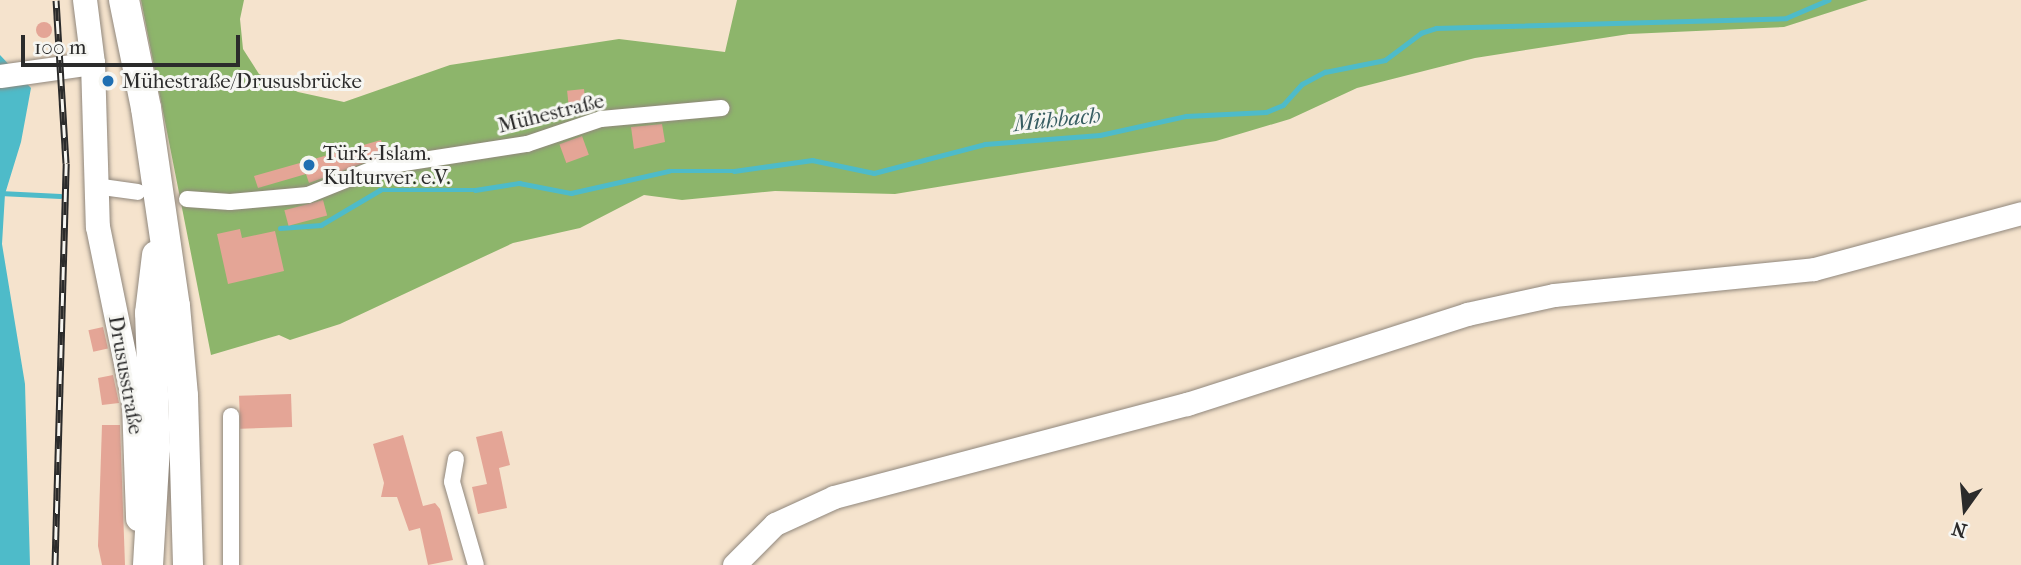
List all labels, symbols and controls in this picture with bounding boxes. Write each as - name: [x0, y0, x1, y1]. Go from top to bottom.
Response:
- scale bar: [24, 21, 243, 65]
- text: 100 m: [34, 35, 87, 59]
- place label: Mühestraße/Drususbrücke: [122, 68, 362, 94]
- marker: Mühestraße/Drususbrücke: [100, 73, 116, 89]
- street label: Mühestraße: [495, 88, 607, 138]
- water label: Mühbach: [1012, 102, 1102, 138]
- place label: Türk.-Islam. Kulturver. e.V.: [323, 140, 450, 190]
- marker: Türk.-Islam. Kulturver. e.V.: [301, 157, 317, 173]
- street label: Drususstraße: [103, 314, 149, 436]
- north arrow: [1930, 474, 2000, 544]
- text: N: [1950, 517, 1969, 542]

